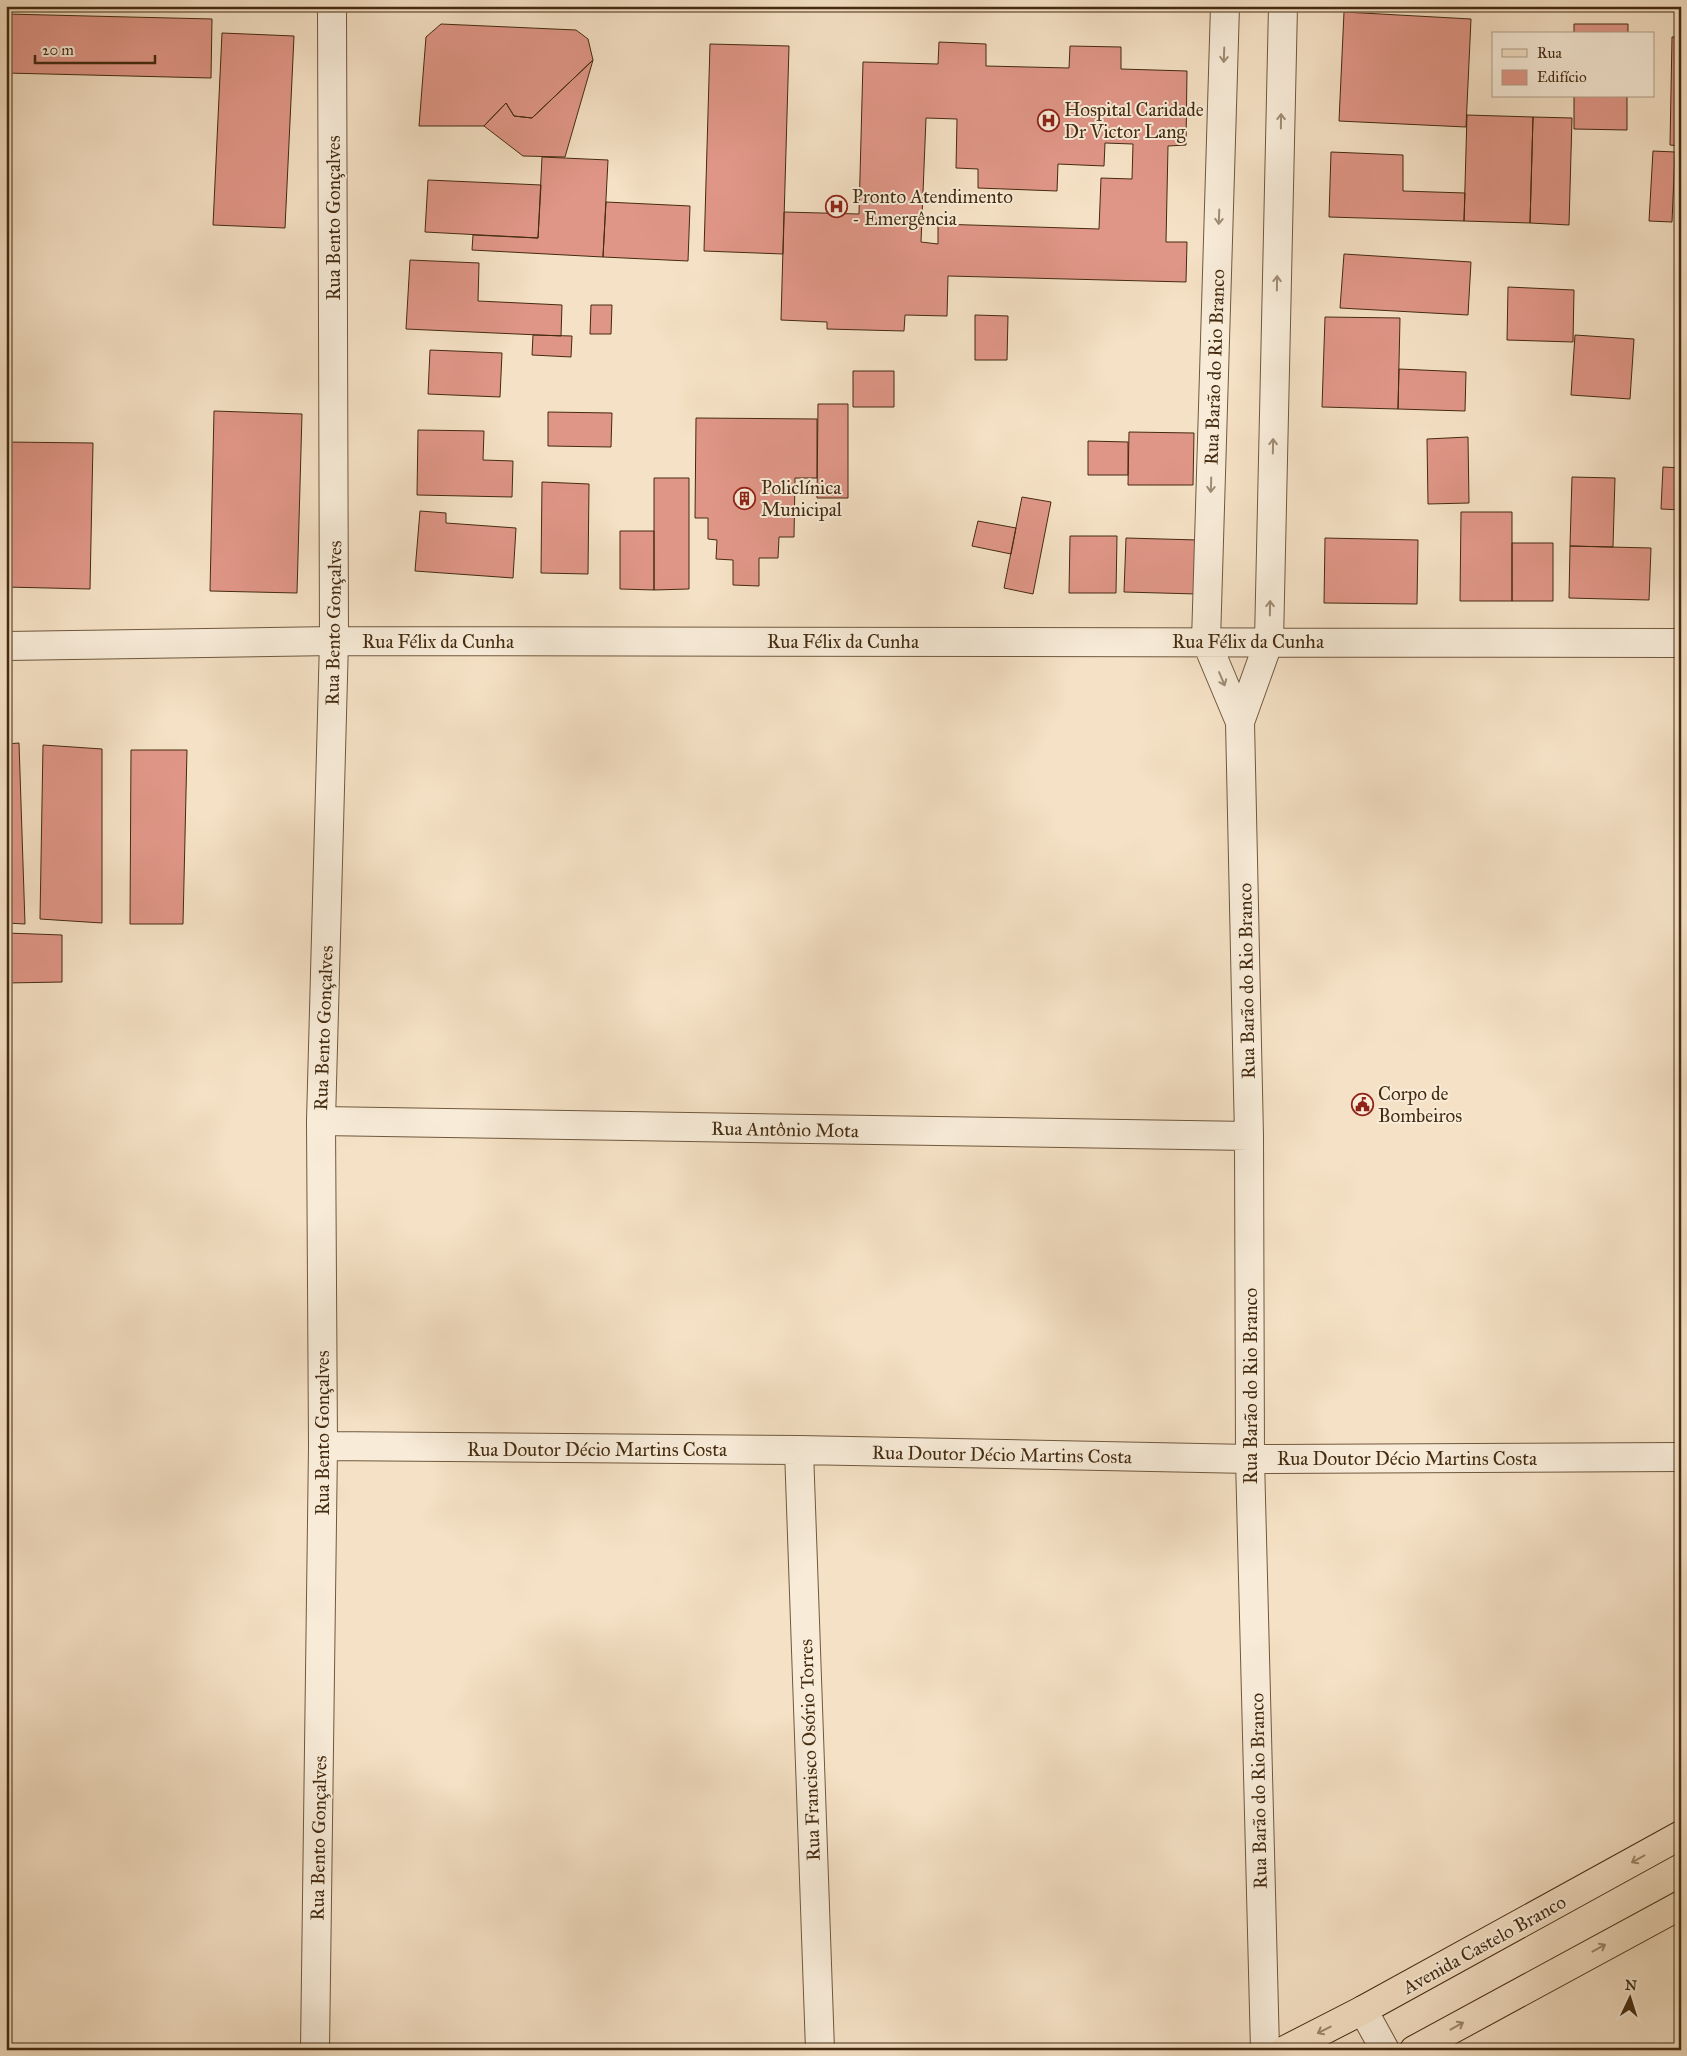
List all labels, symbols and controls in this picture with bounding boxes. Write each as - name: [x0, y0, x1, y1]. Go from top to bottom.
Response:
- scale bar: [35, 32, 155, 64]
- legend: [1492, 32, 1654, 98]
- text: 20 m: [42, 41, 74, 59]
- text: Rua: [1537, 44, 1562, 62]
- one-way arrow: [1219, 46, 1229, 63]
- text: Edifício: [1537, 68, 1587, 86]
- place label: Hospital Caridade Dr Victor Lang: [1064, 98, 1204, 144]
- hospital icon: Hospital Caridade Dr Victor Lang: [1036, 108, 1060, 132]
- one-way arrow: [1276, 113, 1285, 129]
- street label: Rua Bento Gonçalves: [322, 135, 345, 301]
- place label: Pronto Atendimento - Emergência: [852, 185, 1013, 231]
- hospital icon: Pronto Atendimento - Emergência: [824, 195, 848, 219]
- one-way arrow: [1214, 209, 1224, 225]
- street label: Rua Barão do Rio Branco: [1200, 268, 1229, 466]
- one-way arrow: [1272, 275, 1282, 292]
- one-way arrow: [1268, 438, 1278, 454]
- place label: Policlínica Municipal: [761, 476, 843, 521]
- one-way arrow: [1206, 476, 1216, 493]
- building icon: Policlínica Municipal: [733, 486, 757, 510]
- street label: Rua Bento Gonçalves: [321, 540, 346, 706]
- one-way arrow: [1265, 600, 1274, 616]
- street label: Rua Félix da Cunha: [362, 630, 515, 653]
- street label: Rua Félix da Cunha: [767, 630, 920, 653]
- street label: Rua Félix da Cunha: [1172, 630, 1325, 653]
- one-way arrow: [1218, 671, 1227, 686]
- street label: Rua Barão do Rio Branco: [1233, 882, 1260, 1079]
- street label: Rua Bento Gonçalves: [309, 945, 338, 1111]
- place label: Corpo de Bombeiros: [1378, 1082, 1462, 1127]
- public building icon: Corpo de Bombeiros: [1350, 1092, 1374, 1116]
- street label: Rua Antônio Mota: [711, 1117, 860, 1142]
- street label: Rua Barão do Rio Branco: [1239, 1288, 1262, 1484]
- street label: Rua Bento Gonçalves: [311, 1350, 334, 1516]
- street label: Rua Doutor Décio Martins Costa: [467, 1438, 728, 1461]
- street label: Rua Doutor Décio Martins Costa: [872, 1441, 1133, 1468]
- street label: Rua Doutor Décio Martins Costa: [1277, 1447, 1538, 1470]
- street label: Rua Francisco Osório Torres: [794, 1639, 825, 1861]
- street label: Rua Barão do Rio Branco: [1245, 1692, 1272, 1889]
- street label: Rua Bento Gonçalves: [306, 1755, 331, 1921]
- one-way arrow: [1631, 1854, 1646, 1864]
- street label: Avenida Castelo Branco: [1398, 1890, 1570, 1999]
- one-way arrow: [1591, 1943, 1606, 1952]
- north arrow: [1604, 1974, 1654, 2024]
- text: N: [1624, 1977, 1638, 1994]
- one-way arrow: [1449, 2021, 1464, 2031]
- one-way arrow: [1317, 2025, 1332, 2035]

